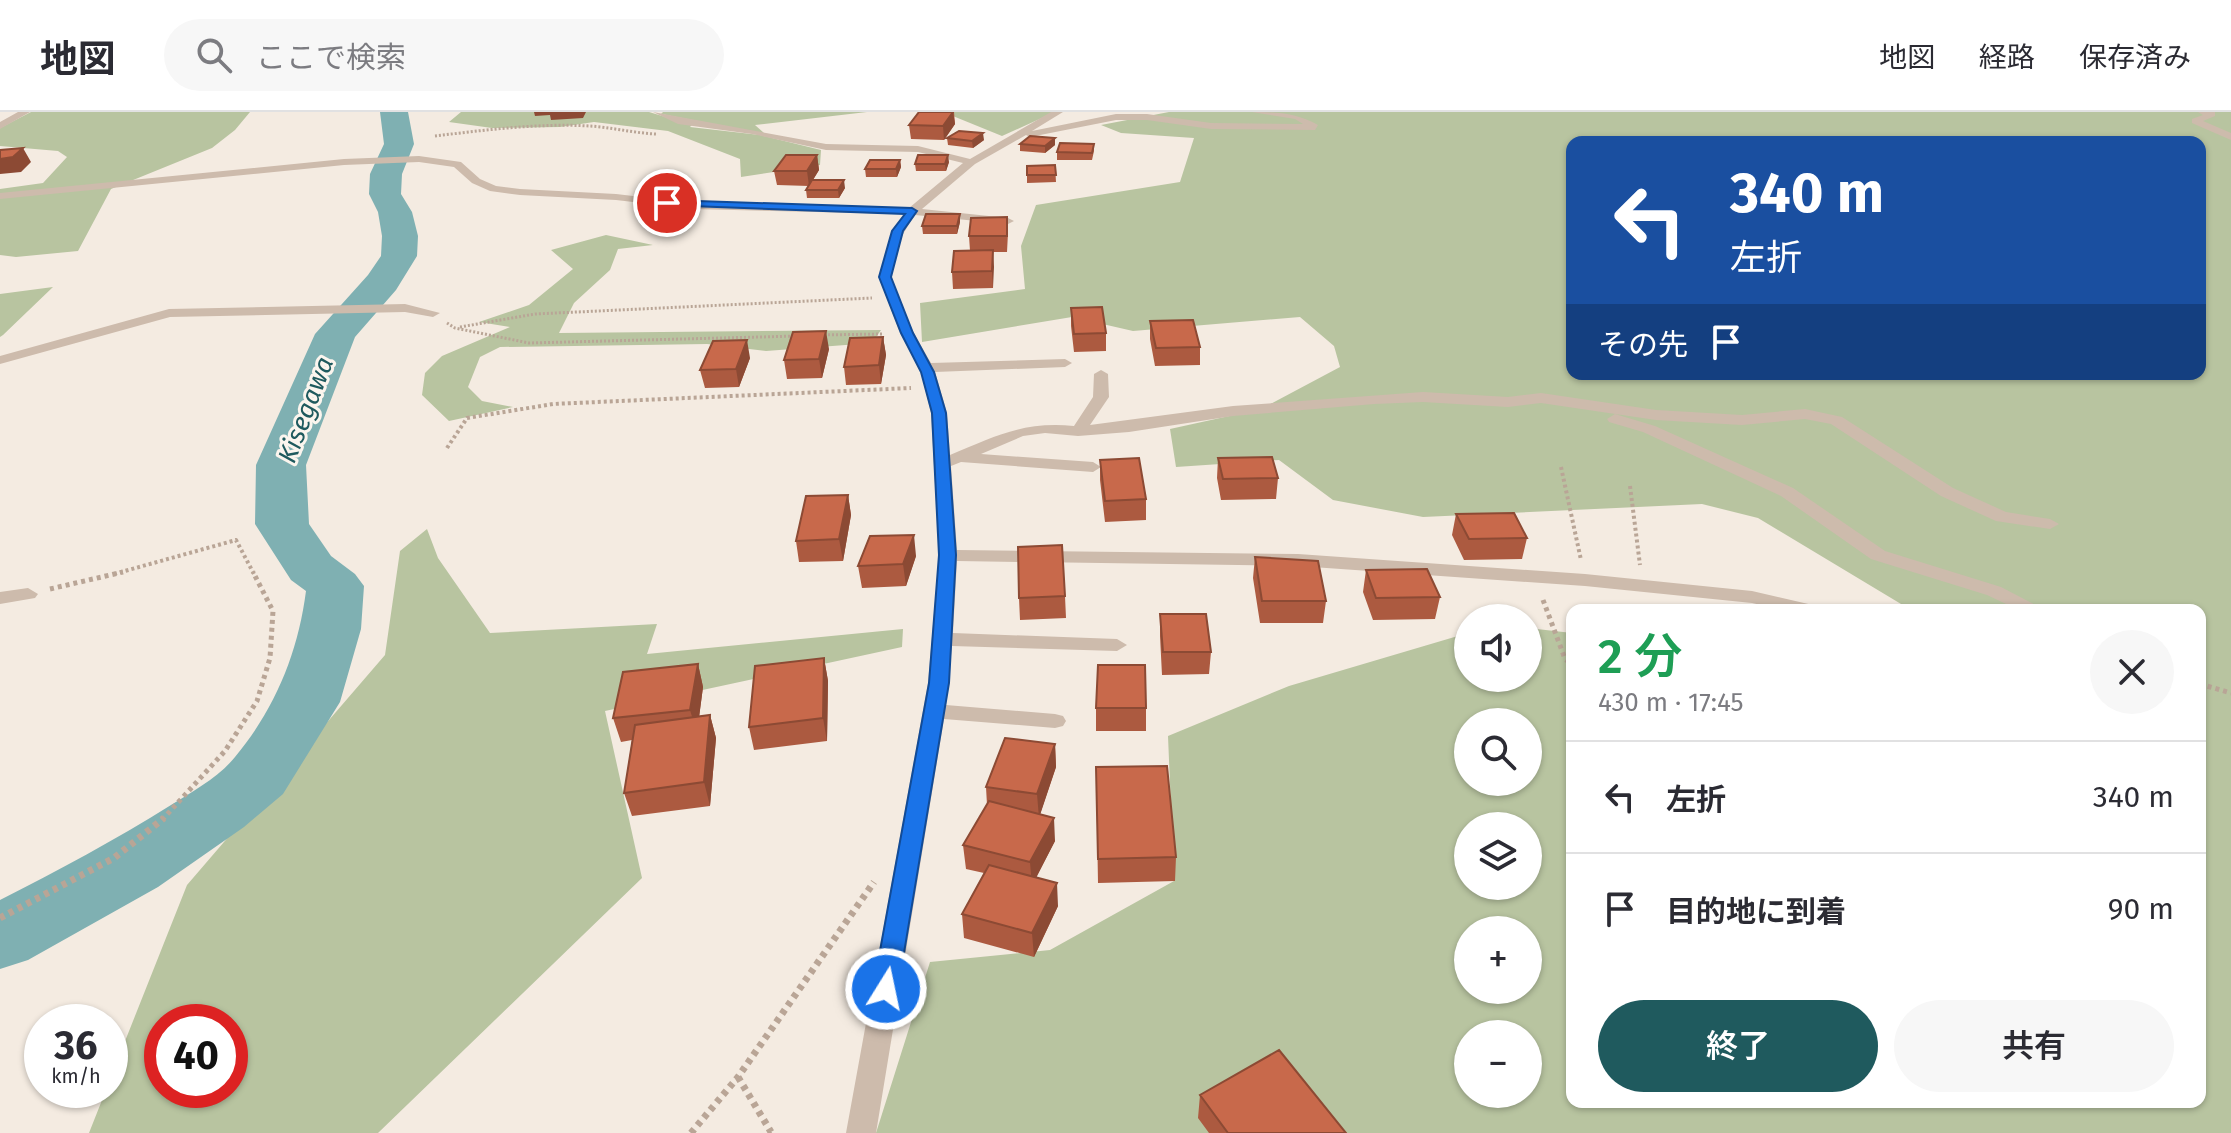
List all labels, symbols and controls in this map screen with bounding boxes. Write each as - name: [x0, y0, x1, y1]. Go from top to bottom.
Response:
- search box: [164, 19, 724, 91]
- icon: search: [192, 33, 236, 77]
- text: 地図: [40, 36, 116, 82]
- text: ここで検索: [256, 40, 406, 76]
- text: 地図: [1879, 41, 1935, 74]
- text: 経路: [1979, 41, 2035, 74]
- text: 保存済み: [2079, 41, 2191, 74]
- text: 340 m: [1730, 160, 1884, 227]
- icon: left: [1598, 168, 1702, 272]
- pin: [633, 169, 701, 237]
- icon: arrive: [645, 181, 689, 225]
- text: 左折: [1730, 236, 1802, 280]
- icon: arrive: [1704, 320, 1748, 364]
- text: その先: [1598, 327, 1688, 363]
- water label: Kisegawa: [272, 353, 340, 467]
- map controls: [1454, 604, 1542, 1108]
- button: sound: [1454, 604, 1542, 692]
- text: 2 分: [1598, 628, 1682, 686]
- button: close: [2090, 630, 2174, 714]
- text: 430 m · 17:45: [1598, 687, 1744, 718]
- button: search: [1454, 708, 1542, 796]
- icon: left: [1598, 775, 1642, 819]
- text: 340 m: [2093, 779, 2174, 815]
- text: 左折: [1666, 782, 1726, 818]
- button: layers: [1454, 812, 1542, 900]
- icon: arrive: [1598, 887, 1642, 931]
- text: 90 m: [2108, 891, 2174, 927]
- text: 目的地に到着: [1666, 894, 1846, 930]
- button: +: [1454, 916, 1542, 1004]
- position arrow: [844, 947, 928, 1031]
- button: 終了: [1598, 1000, 1878, 1092]
- button: 共有: [1894, 1000, 2174, 1092]
- speed limit sign: 40: [144, 1004, 248, 1108]
- button: −: [1454, 1020, 1542, 1108]
- text: 36: [54, 1022, 98, 1070]
- text: km/h: [51, 1064, 101, 1088]

